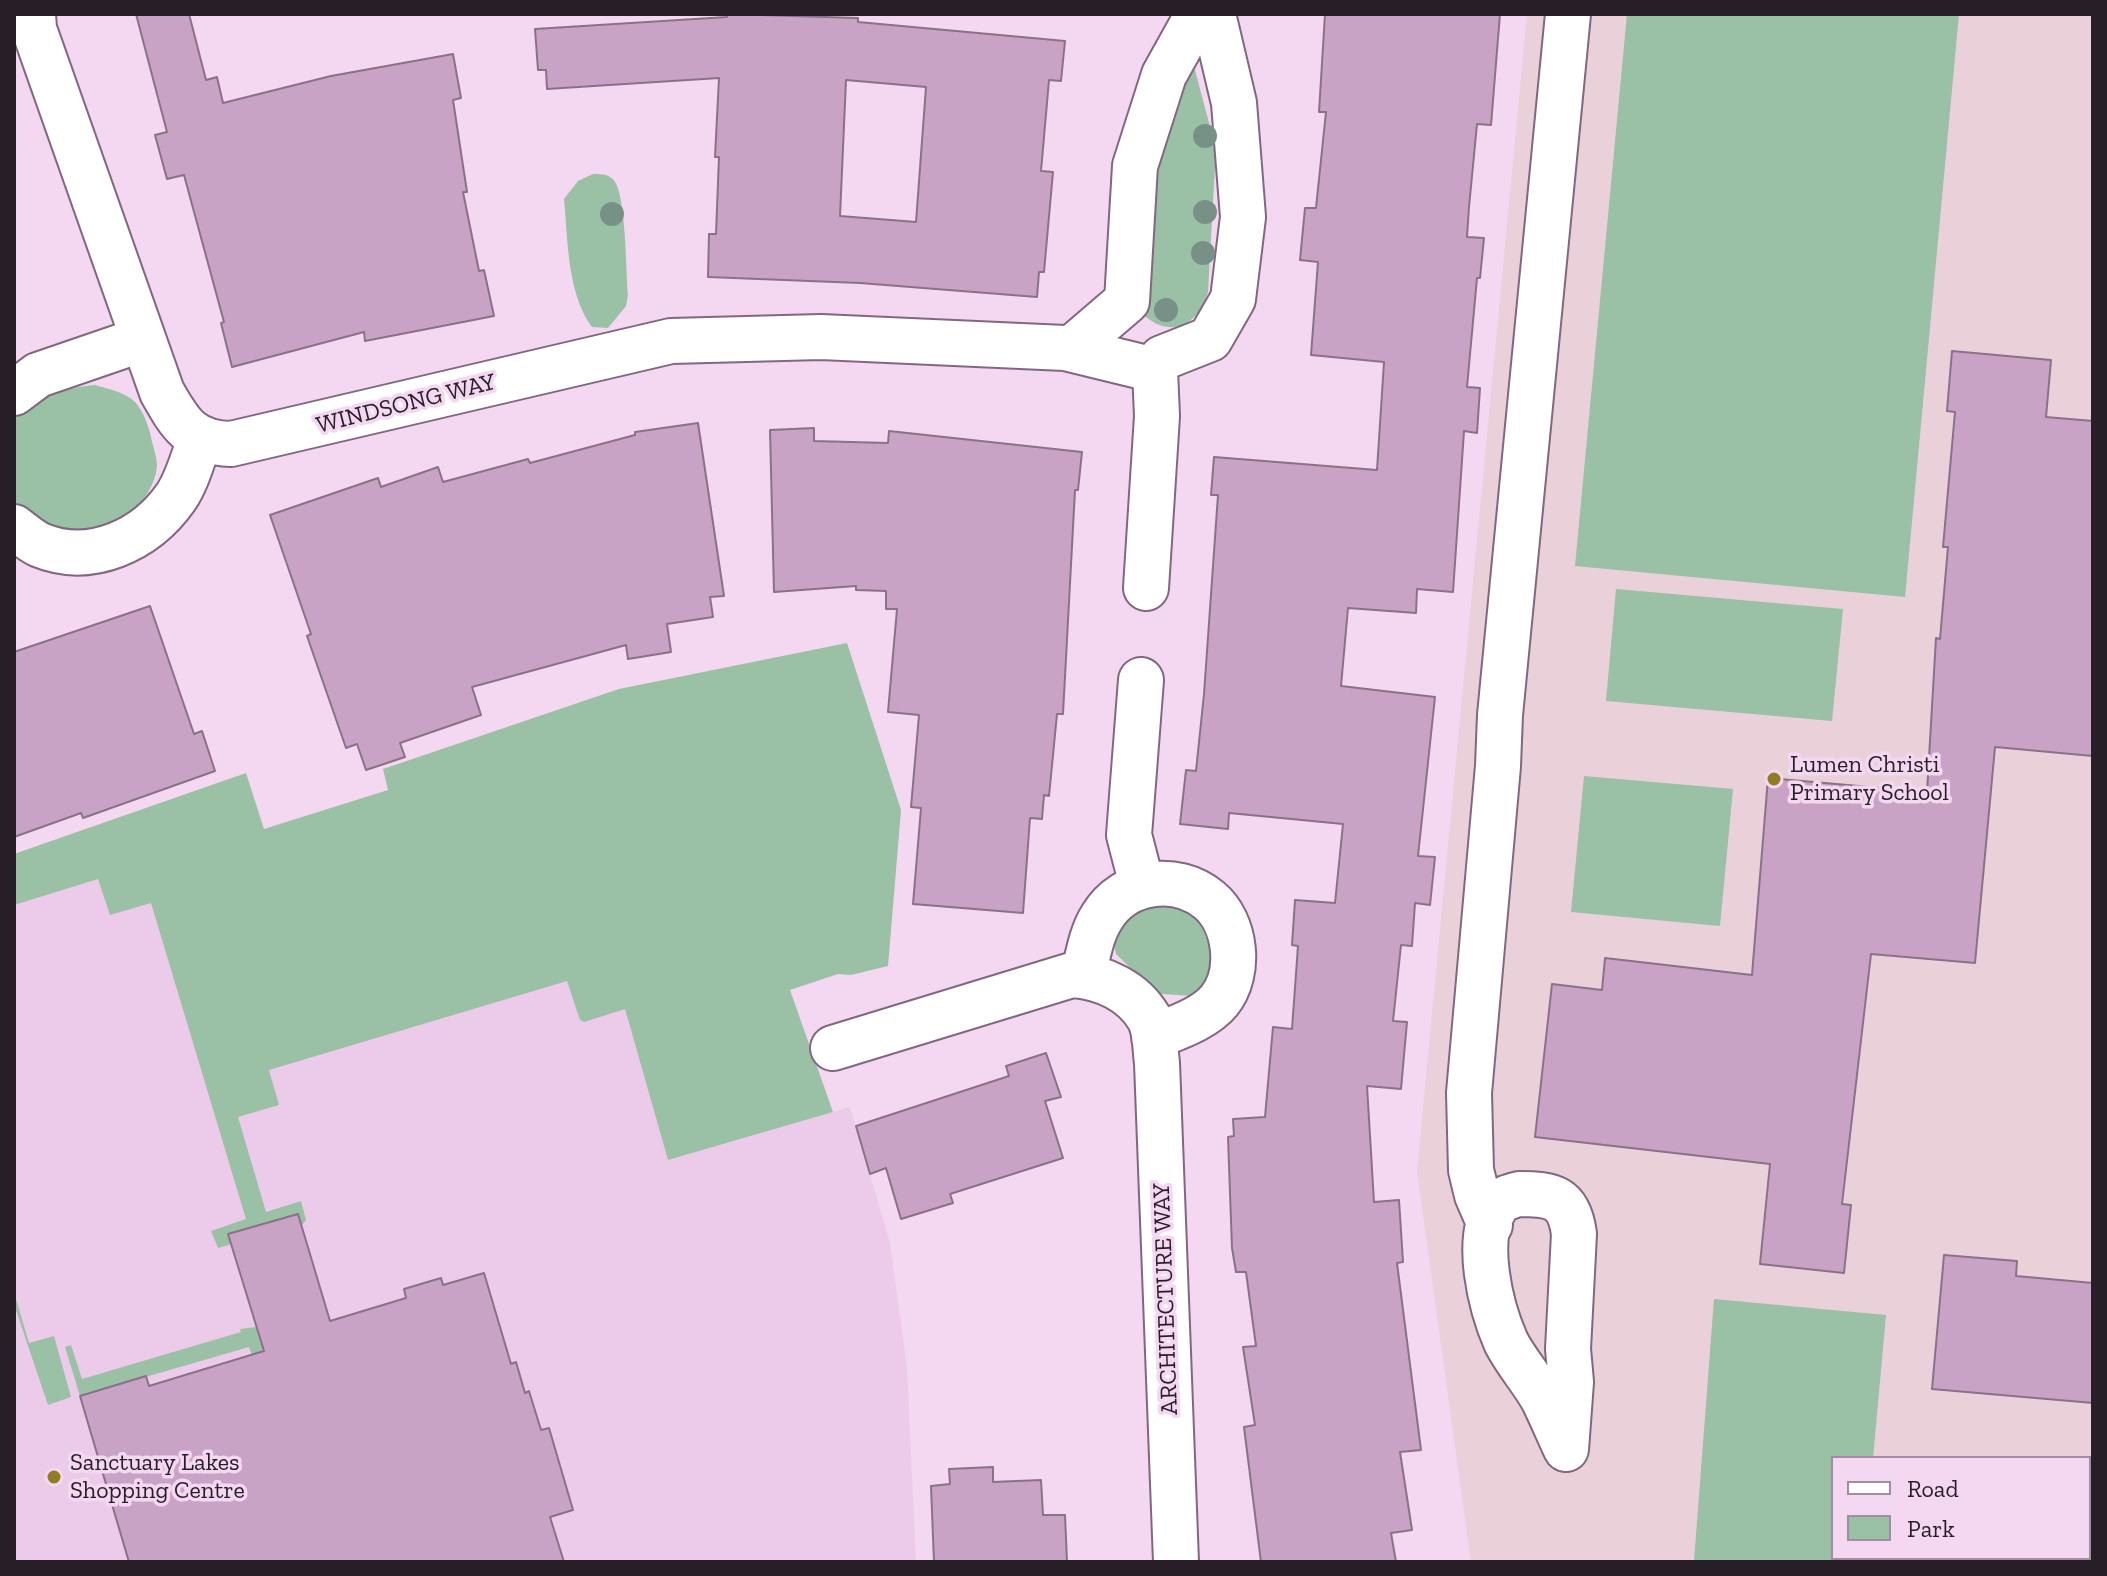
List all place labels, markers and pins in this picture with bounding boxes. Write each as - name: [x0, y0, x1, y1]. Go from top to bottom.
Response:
- place label: Lumen Christi Primary School: [1790, 751, 1949, 807]
- marker: Lumen Christi Primary School: [1765, 770, 1783, 788]
- place label: Sanctuary Lakes Shopping Centre: [70, 1449, 245, 1505]
- marker: Sanctuary Lakes Shopping Centre: [45, 1468, 63, 1486]

